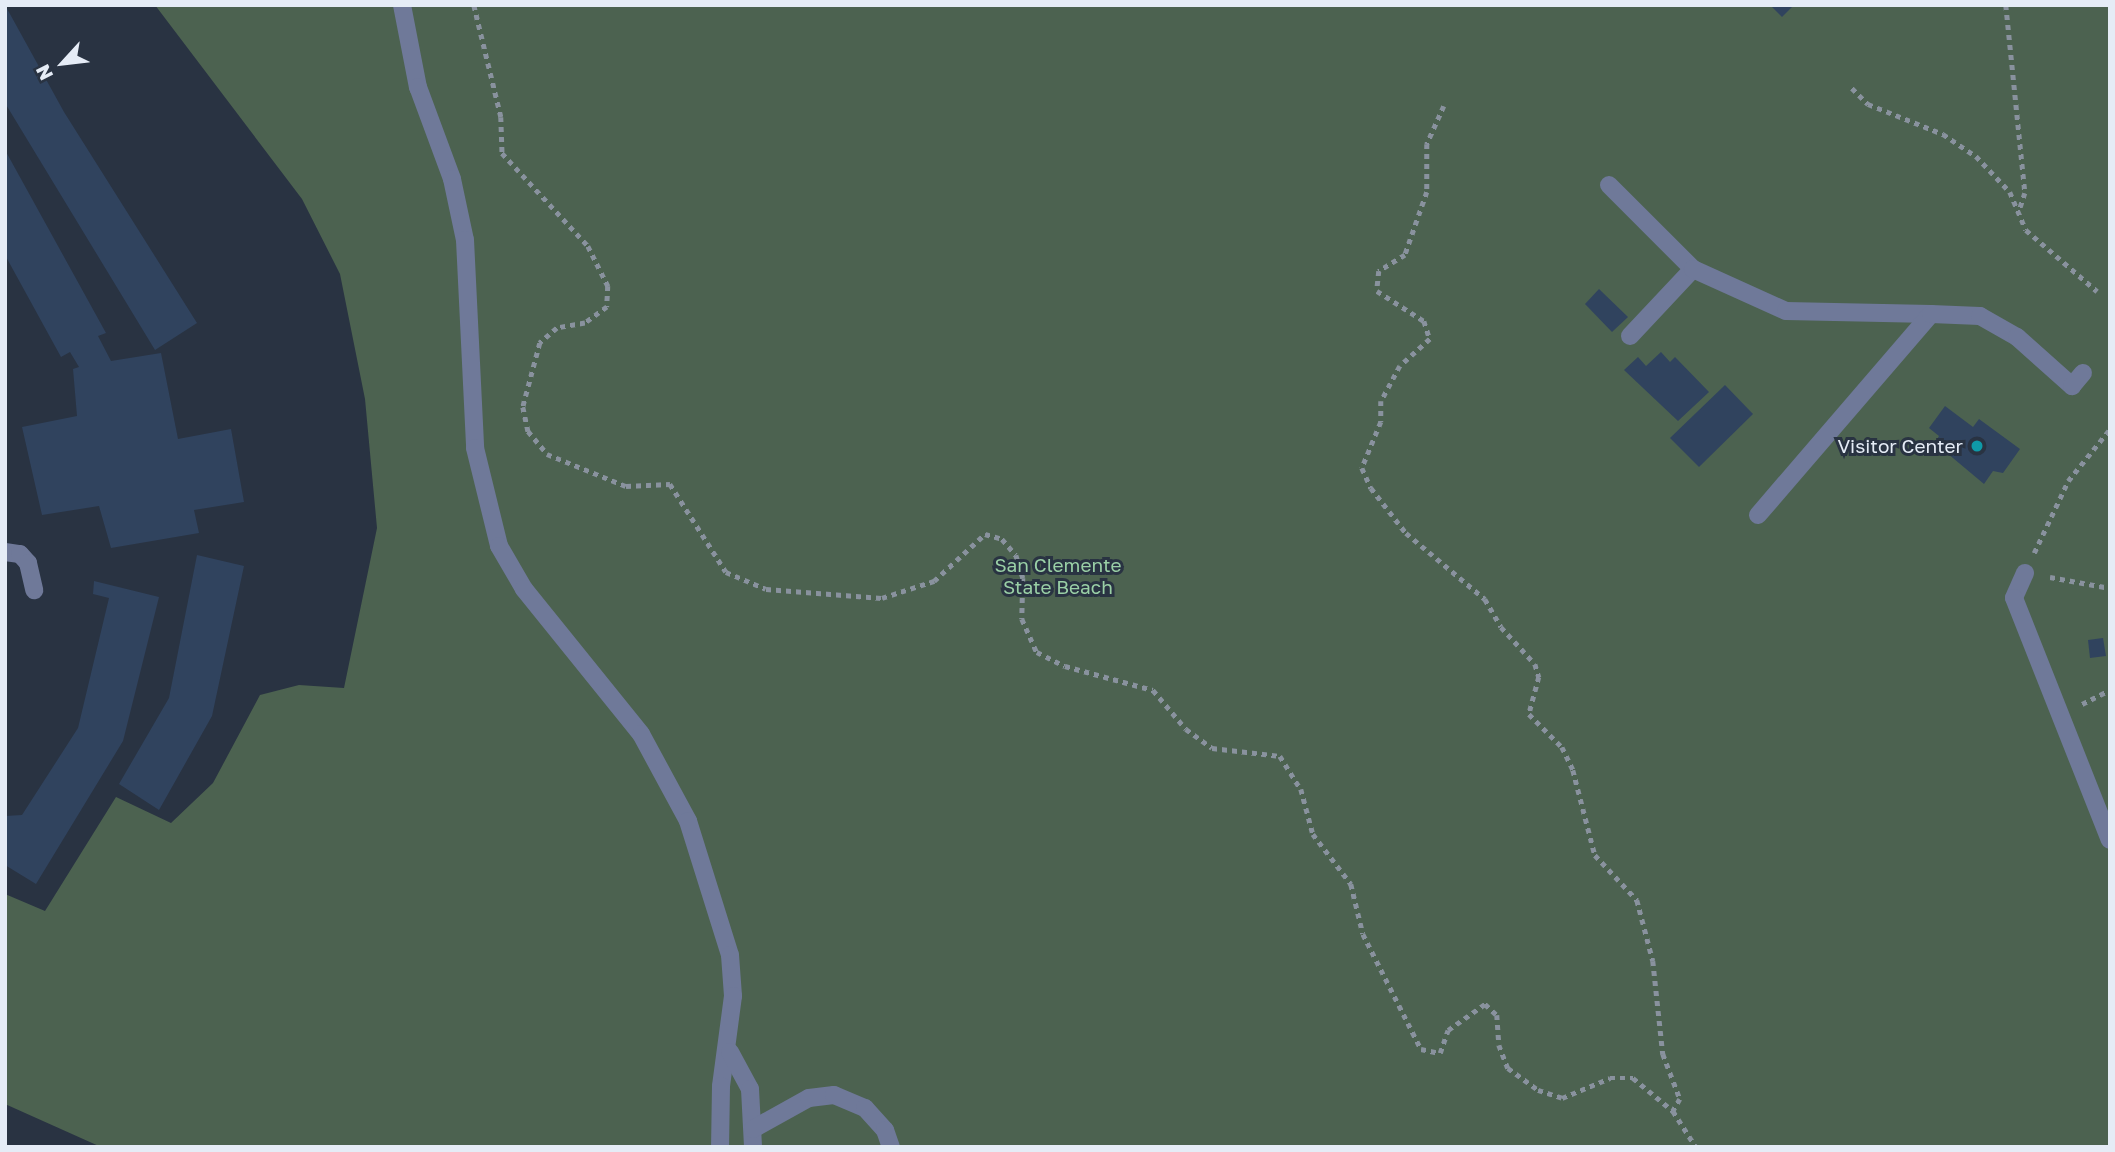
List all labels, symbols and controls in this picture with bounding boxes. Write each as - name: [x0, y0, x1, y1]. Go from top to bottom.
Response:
- north arrow: [28, 28, 98, 98]
- text: N: [30, 61, 57, 84]
- place label: Visitor Center: [1837, 435, 1963, 457]
- marker: Visitor Center: [1969, 438, 1985, 454]
- park label: San Clemente State Beach: [994, 554, 1122, 598]

